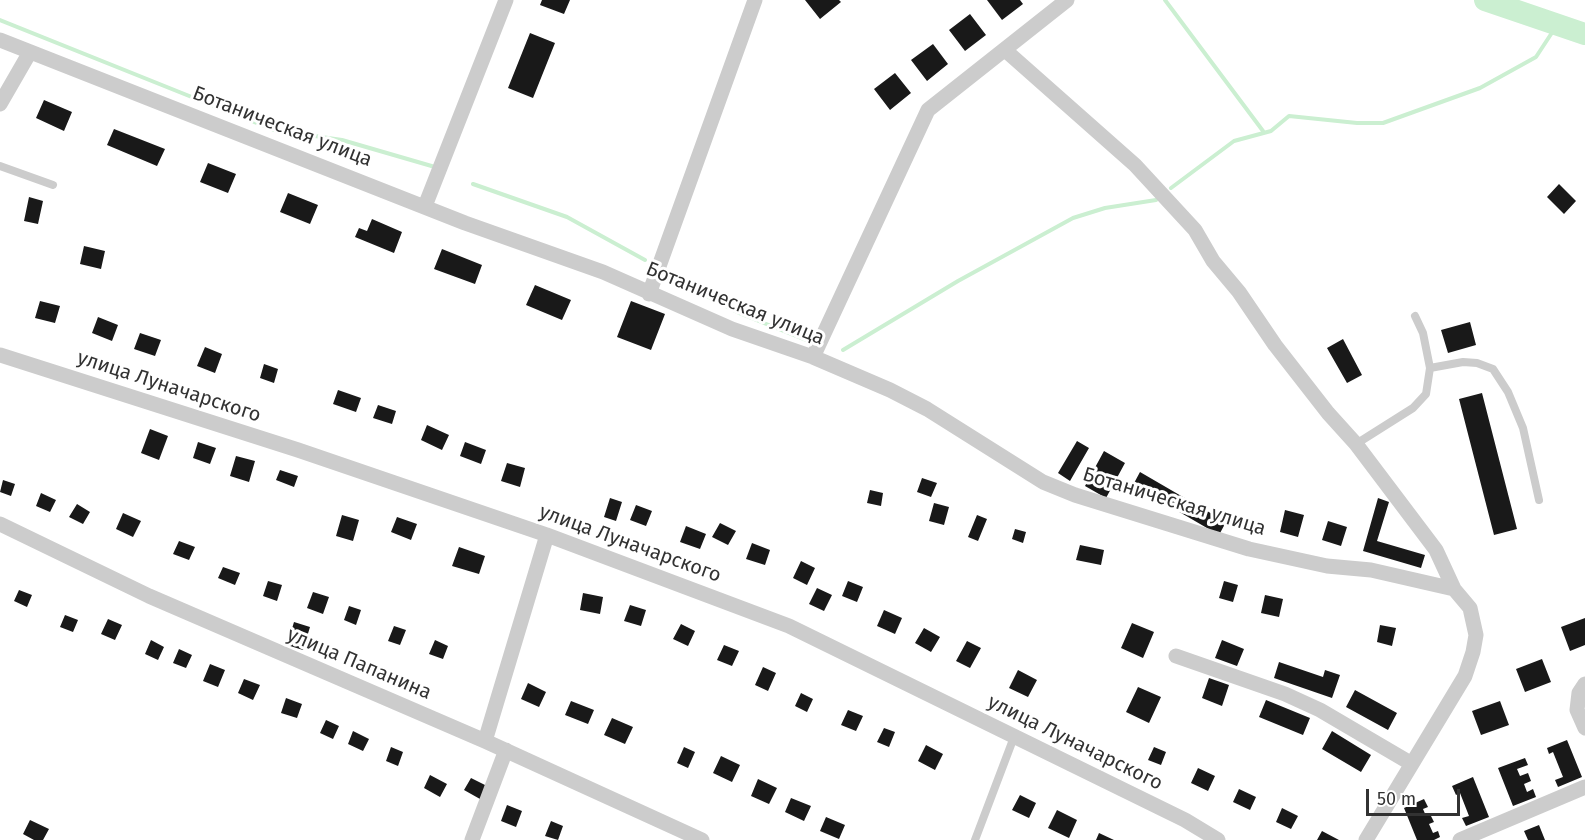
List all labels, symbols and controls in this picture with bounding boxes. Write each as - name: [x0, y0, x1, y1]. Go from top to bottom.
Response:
- street label: Ботаническая улица: [189, 82, 375, 172]
- street label: Ботаническая улица: [642, 257, 828, 351]
- street label: улица Луначарского: [74, 346, 264, 428]
- street label: Ботаническая улица: [1080, 463, 1268, 541]
- street label: улица Луначарского: [536, 500, 724, 588]
- street label: улица Папанина: [283, 623, 435, 705]
- street label: улица Луначарского: [984, 690, 1166, 796]
- scale bar: [1369, 777, 1464, 815]
- text: 50 m: [1377, 788, 1416, 810]

